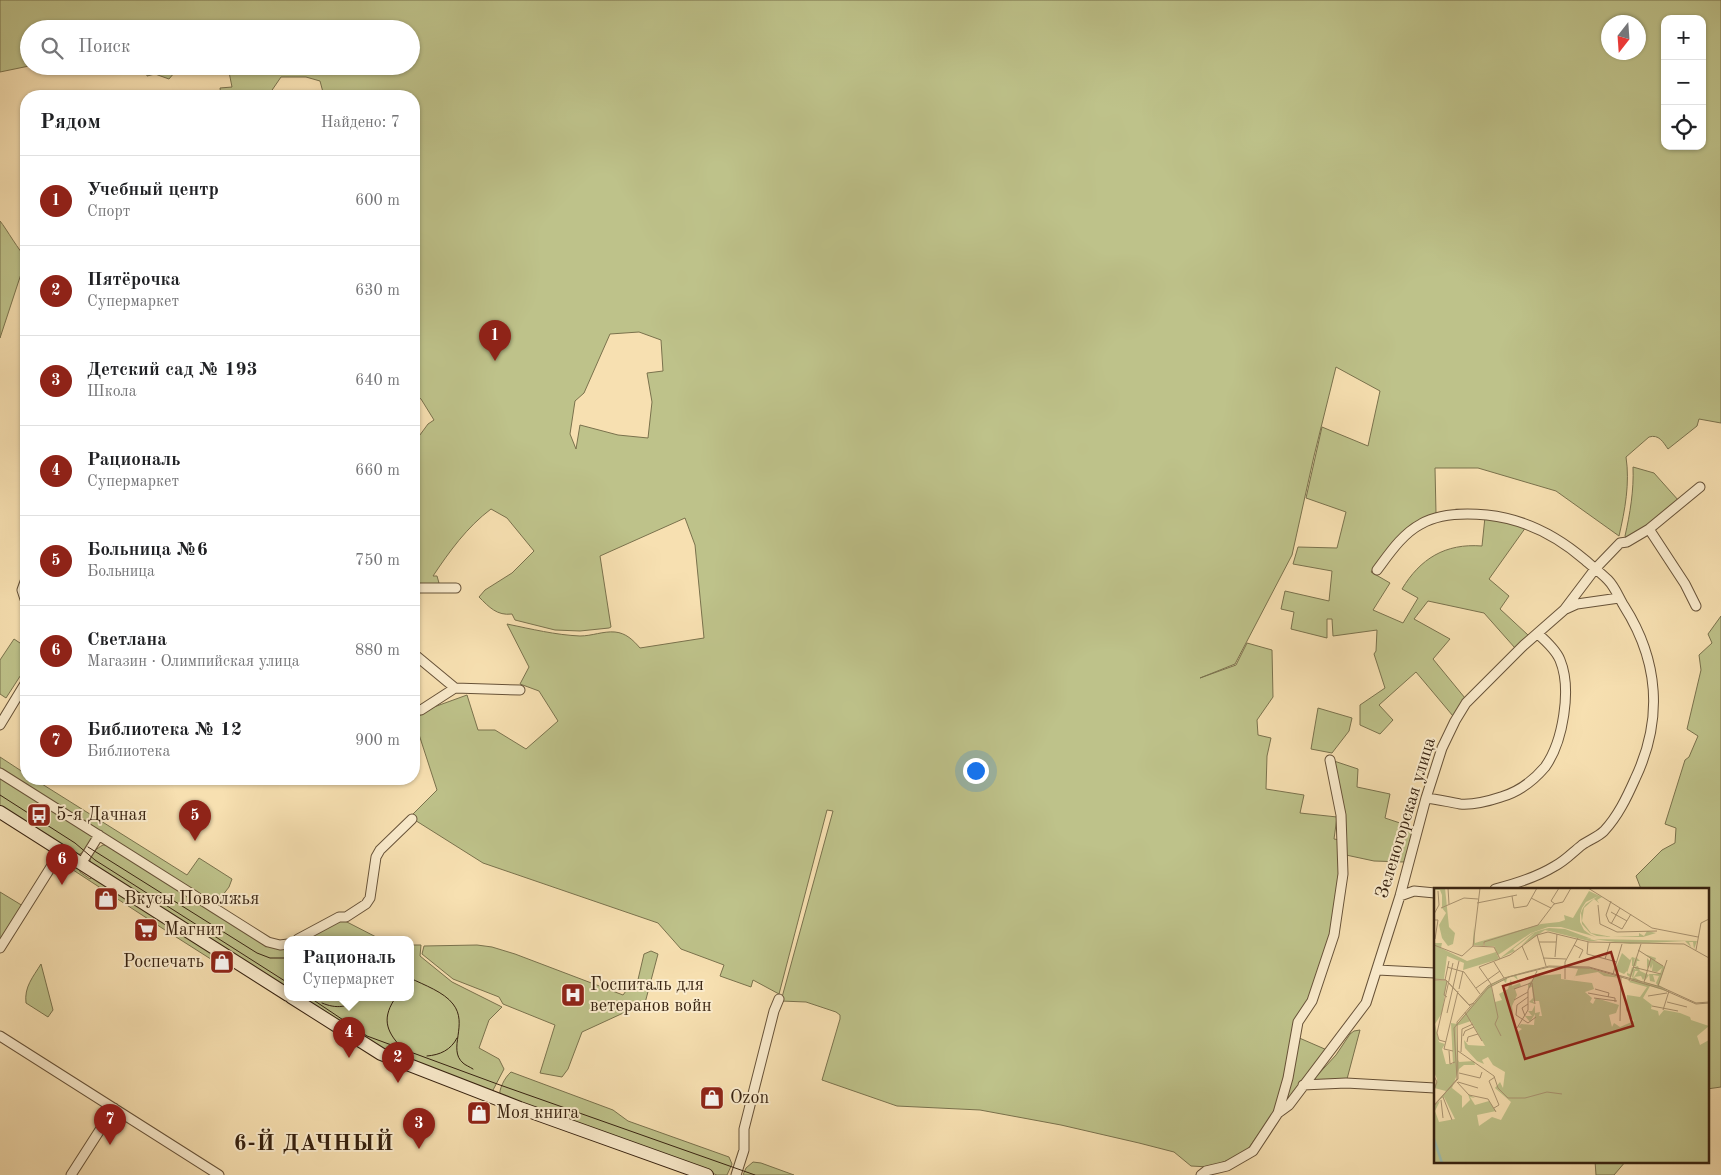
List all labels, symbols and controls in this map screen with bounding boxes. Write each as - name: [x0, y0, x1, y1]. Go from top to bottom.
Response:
- north arrow: [1601, 15, 1646, 60]
- map controls: [1661, 15, 1706, 150]
- button: +: [1661, 15, 1706, 60]
- search box: [20, 20, 420, 75]
- icon: search: [38, 34, 66, 62]
- text: Поиск: [78, 38, 130, 57]
- button: −: [1661, 60, 1706, 105]
- button: locate: [1661, 105, 1706, 150]
- text: Рядом: [40, 112, 101, 133]
- text: Найдено: 7: [321, 115, 400, 131]
- text: Учебный центр: [87, 181, 219, 200]
- text: 1: [51, 193, 61, 209]
- text: 600 m: [355, 193, 400, 209]
- text: Спорт: [87, 204, 130, 220]
- text: Пятёрочка: [87, 271, 180, 290]
- text: 2: [51, 283, 61, 299]
- text: 630 m: [355, 283, 400, 299]
- text: Супермаркет: [87, 294, 179, 310]
- pin: 1: [479, 320, 511, 361]
- text: Детский сад № 193: [87, 361, 258, 380]
- text: 3: [51, 373, 61, 389]
- text: 640 m: [355, 373, 400, 389]
- text: Школа: [87, 384, 137, 400]
- text: Рациональ: [87, 451, 180, 470]
- text: 4: [51, 463, 61, 479]
- text: 660 m: [355, 463, 400, 479]
- text: Супермаркет: [87, 474, 179, 490]
- text: Больница №6: [87, 541, 208, 560]
- text: 5: [51, 553, 61, 569]
- text: 750 m: [355, 553, 400, 569]
- text: Больница: [87, 564, 155, 580]
- text: Светлана: [87, 631, 167, 650]
- text: 6: [51, 643, 61, 659]
- text: 880 m: [355, 643, 400, 659]
- text: Магазин · Олимпийская улица: [87, 654, 300, 670]
- text: Библиотека № 12: [87, 721, 242, 740]
- text: 7: [51, 733, 61, 749]
- text: 900 m: [355, 733, 400, 749]
- street label: Зеленогорская улица: [1373, 735, 1439, 901]
- text: Библиотека: [87, 744, 170, 760]
- your location: [963, 758, 989, 784]
- pin: 5: [179, 800, 211, 841]
- bus stop icon: 5-я Дачная: [26, 802, 52, 828]
- place label: 5-я Дачная: [56, 806, 147, 824]
- pin: 6: [46, 844, 78, 885]
- shop icon: Вкусы Поволжья: [93, 886, 119, 912]
- inset map: [1434, 888, 1708, 1162]
- place label: Вкусы Поволжья: [124, 890, 259, 908]
- supermarket icon: Магнит: [133, 917, 159, 943]
- place label: Магнит: [164, 921, 224, 939]
- popup: [284, 936, 414, 1001]
- shop icon: Роспечать: [209, 949, 235, 975]
- text: Рациональ: [302, 949, 396, 968]
- place label: Роспечать: [123, 953, 204, 971]
- text: Супермаркет: [302, 972, 394, 988]
- place label: Госпиталь для ветеранов войн: [590, 976, 712, 1015]
- hospital icon: Госпиталь для ветеранов войн: [560, 982, 586, 1008]
- pin: 4: [333, 1017, 365, 1058]
- pin: 2: [382, 1042, 414, 1083]
- shop icon: Ozon: [699, 1085, 725, 1111]
- place label: Ozon: [730, 1089, 769, 1107]
- shop icon: Моя книга: [466, 1100, 492, 1126]
- pin: 7: [94, 1104, 126, 1145]
- place label: Моя книга: [496, 1104, 579, 1122]
- pin: 3: [403, 1108, 435, 1149]
- district label: 6-Й ДАЧНЫЙ: [234, 1128, 394, 1155]

